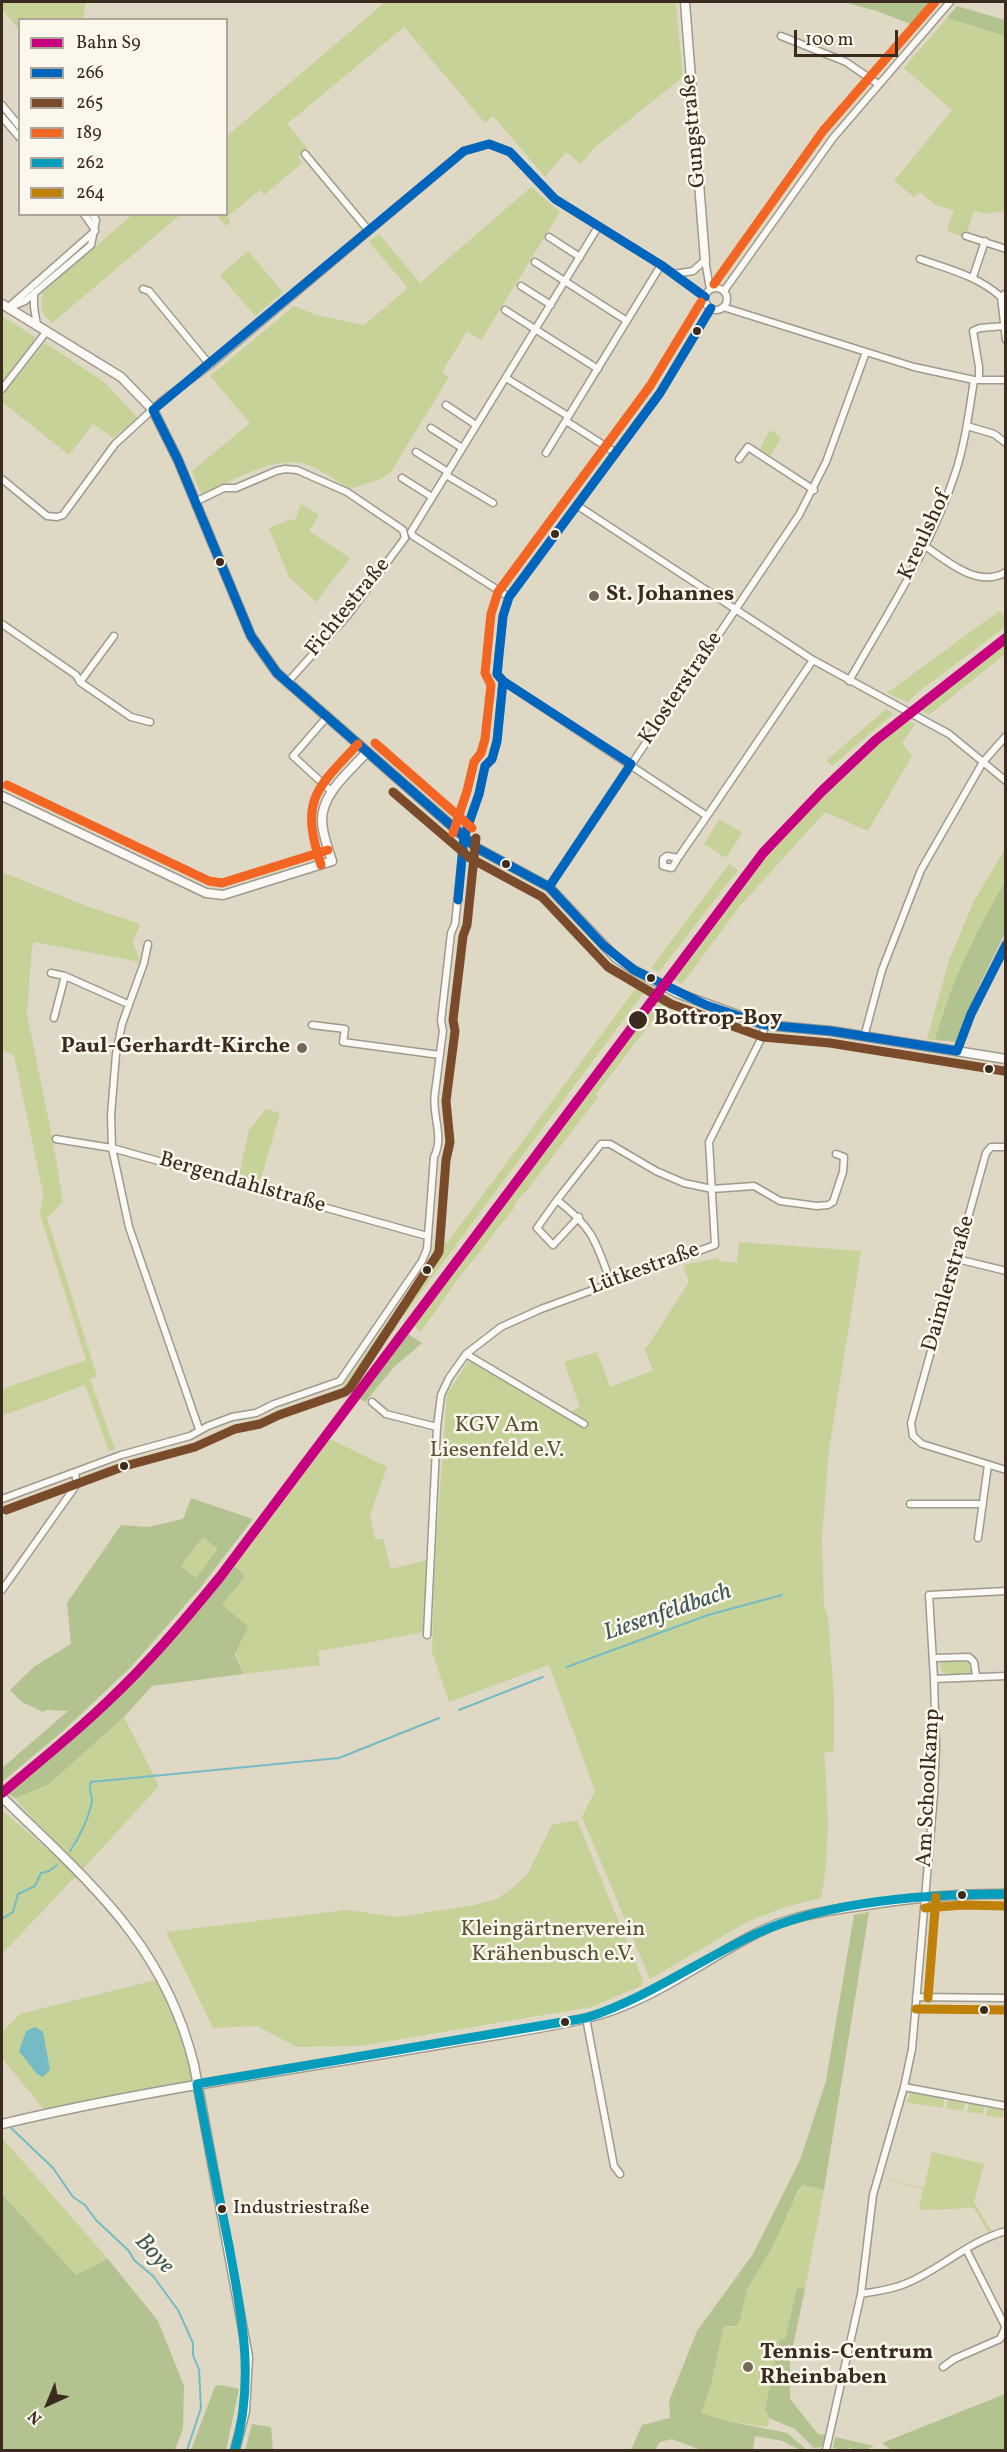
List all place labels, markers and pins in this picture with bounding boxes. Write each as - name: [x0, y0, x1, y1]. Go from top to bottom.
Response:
- unlabelled marker: [691, 325, 703, 337]
- unlabelled marker: [549, 528, 561, 540]
- unlabelled marker: [214, 556, 226, 568]
- place label: St. Johannes: [606, 583, 734, 609]
- marker: St. Johannes: [587, 589, 601, 603]
- unlabelled marker: [500, 858, 512, 870]
- unlabelled marker: [645, 972, 657, 984]
- place label: Bottrop-Boy: [654, 1007, 782, 1033]
- marker: Bottrop-Boy: [627, 1009, 649, 1031]
- place label: Paul-Gerhardt-Kirche: [61, 1035, 290, 1061]
- marker: Paul-Gerhardt-Kirche: [295, 1041, 309, 1055]
- unlabelled marker: [983, 1063, 995, 1075]
- unlabelled marker: [421, 1264, 433, 1276]
- unlabelled marker: [118, 1460, 130, 1472]
- unlabelled marker: [956, 1889, 968, 1901]
- unlabelled marker: [978, 2004, 990, 2016]
- unlabelled marker: [559, 2016, 571, 2028]
- place label: Industriestraße: [233, 2197, 369, 2221]
- marker: Industriestraße: [216, 2203, 228, 2215]
- place label: Tennis-Centrum Rheinbaben: [760, 2341, 933, 2392]
- marker: Tennis-Centrum Rheinbaben: [741, 2360, 755, 2374]

